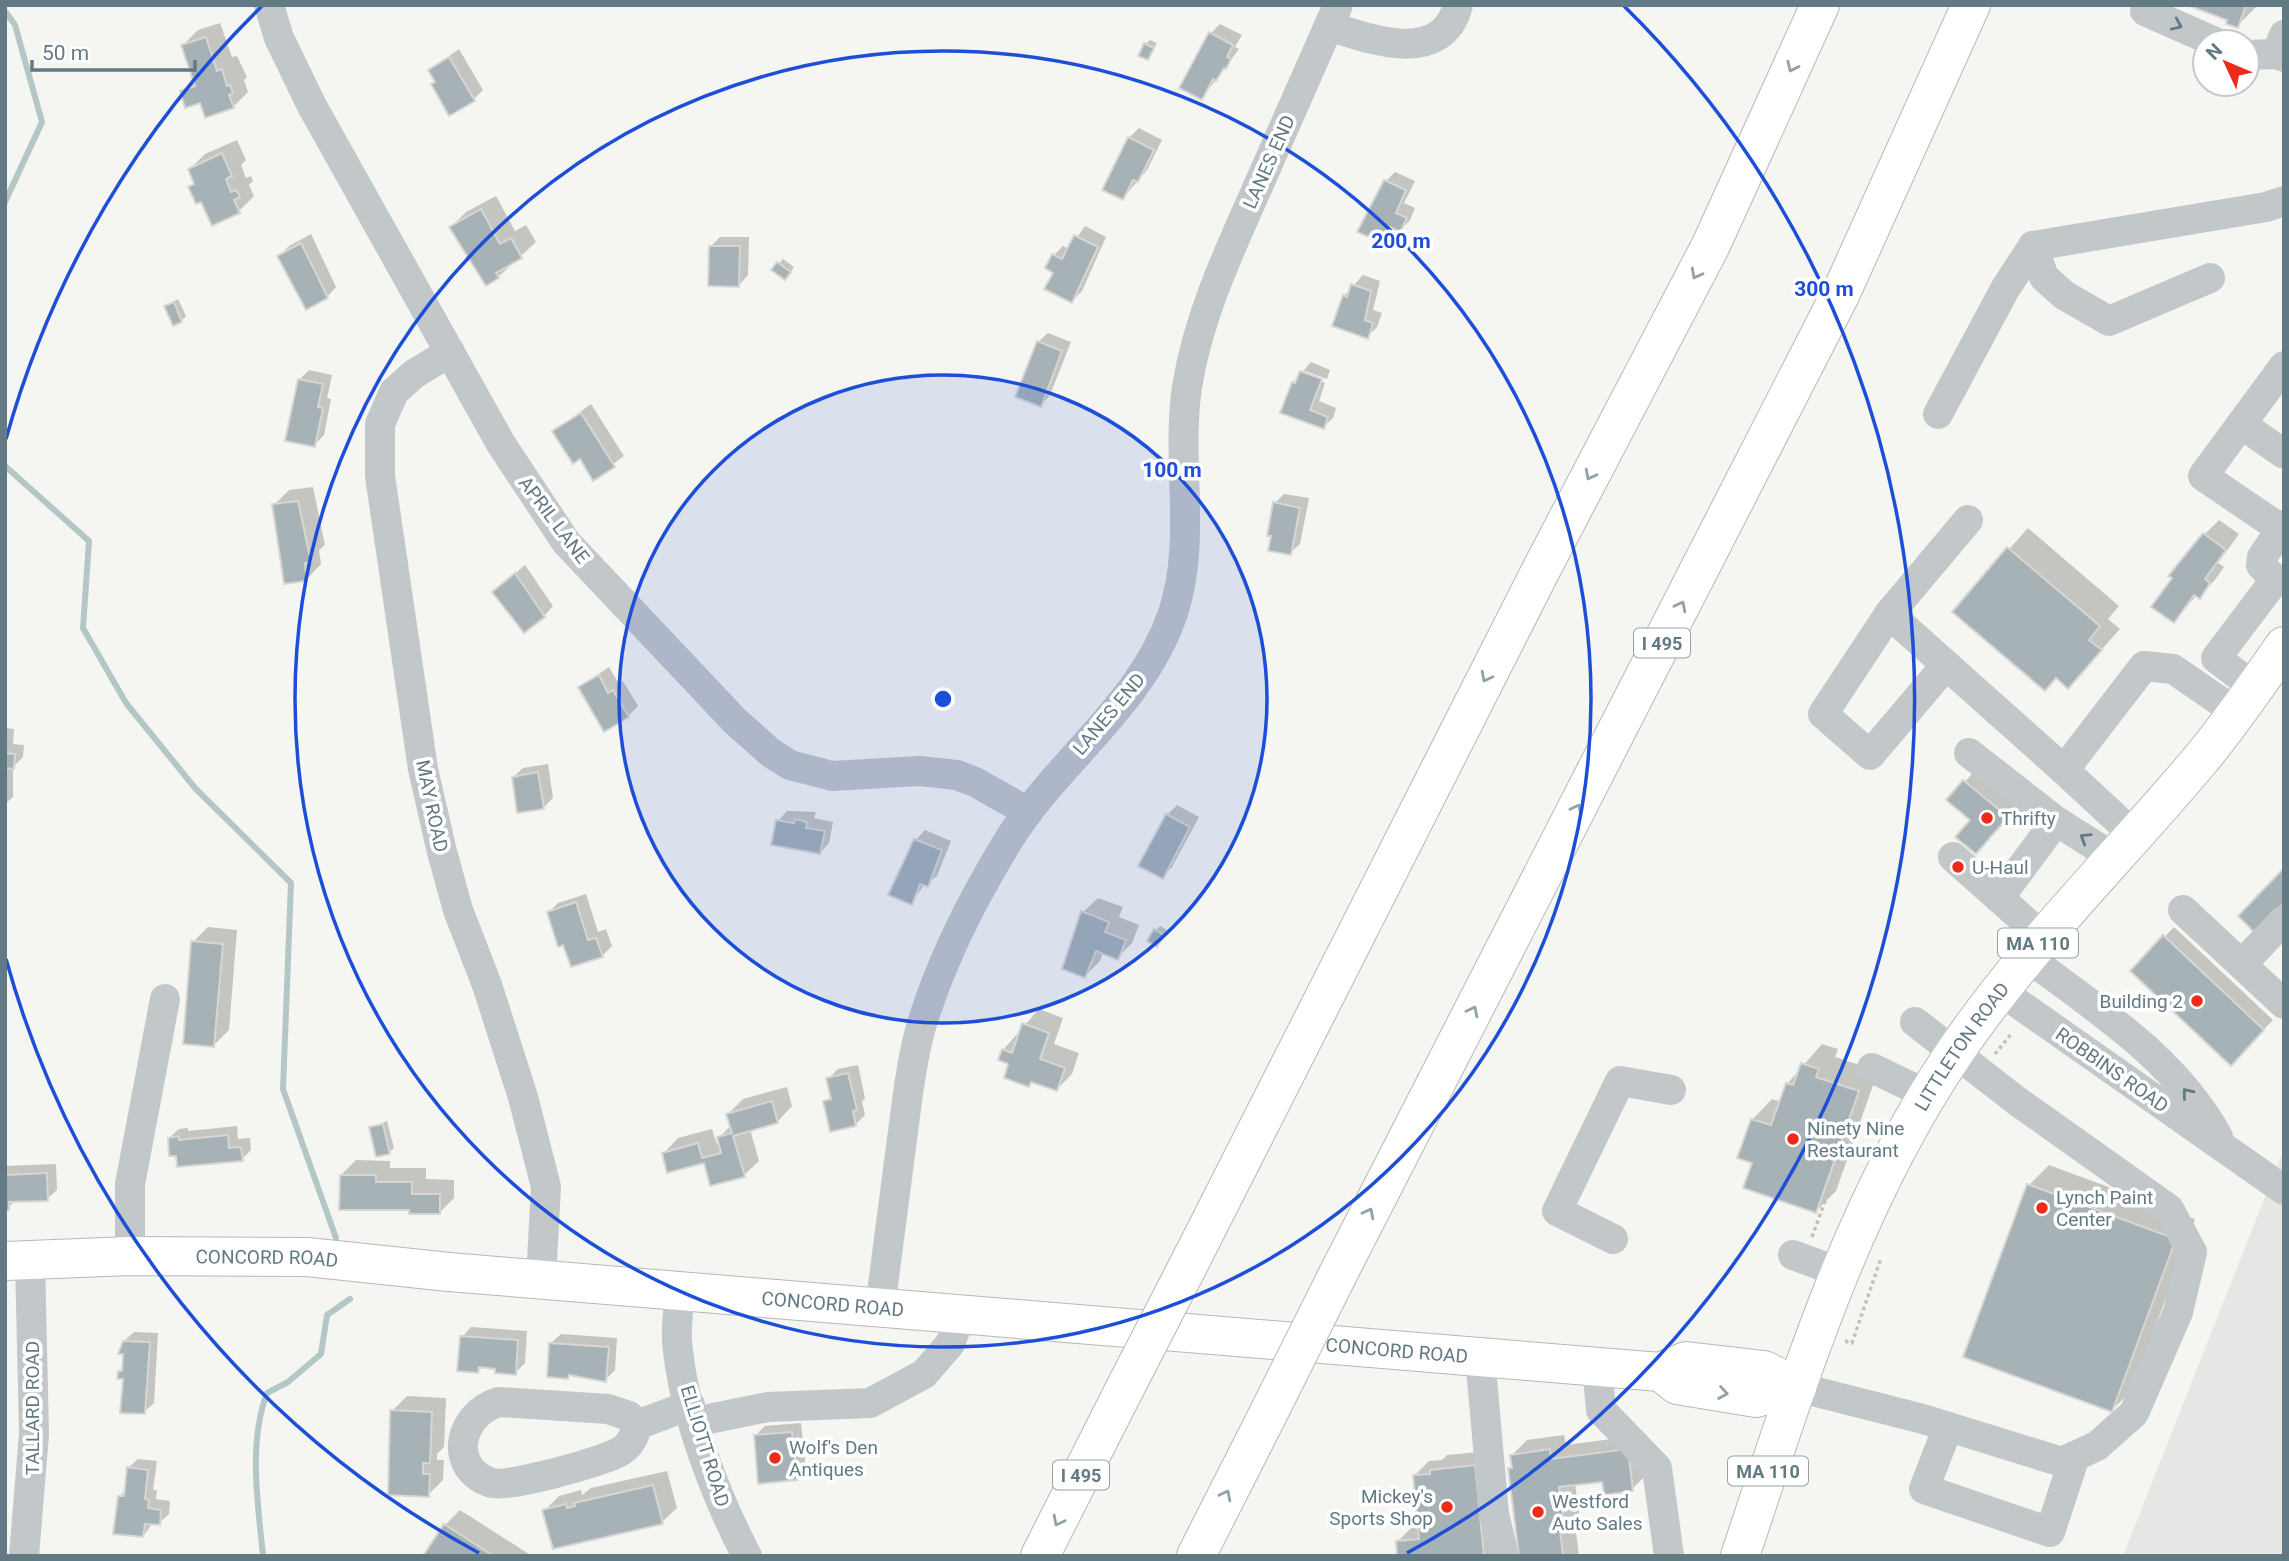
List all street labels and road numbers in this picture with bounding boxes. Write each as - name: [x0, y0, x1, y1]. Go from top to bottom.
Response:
- street label: LANES END: [1238, 112, 1300, 212]
- street label: APRIL LANE: [514, 472, 594, 568]
- road number: I 495: [1634, 628, 1690, 658]
- street label: LANES END: [1068, 668, 1150, 760]
- street label: MAY ROAD: [411, 758, 453, 854]
- road number: MA 110: [1998, 928, 2078, 958]
- street label: LITTLETON ROAD: [1909, 978, 2014, 1115]
- street label: ROBBINS ROAD: [2051, 1023, 2173, 1117]
- street label: CONCORD ROAD: [195, 1245, 339, 1272]
- street label: CONCORD ROAD: [761, 1286, 905, 1321]
- street label: CONCORD ROAD: [1325, 1333, 1469, 1368]
- street label: TALLARD ROAD: [21, 1341, 44, 1475]
- street label: ELLIOTT ROAD: [676, 1382, 734, 1510]
- road number: MA 110: [1728, 1456, 1808, 1486]
- road number: I 495: [1053, 1460, 1109, 1490]

